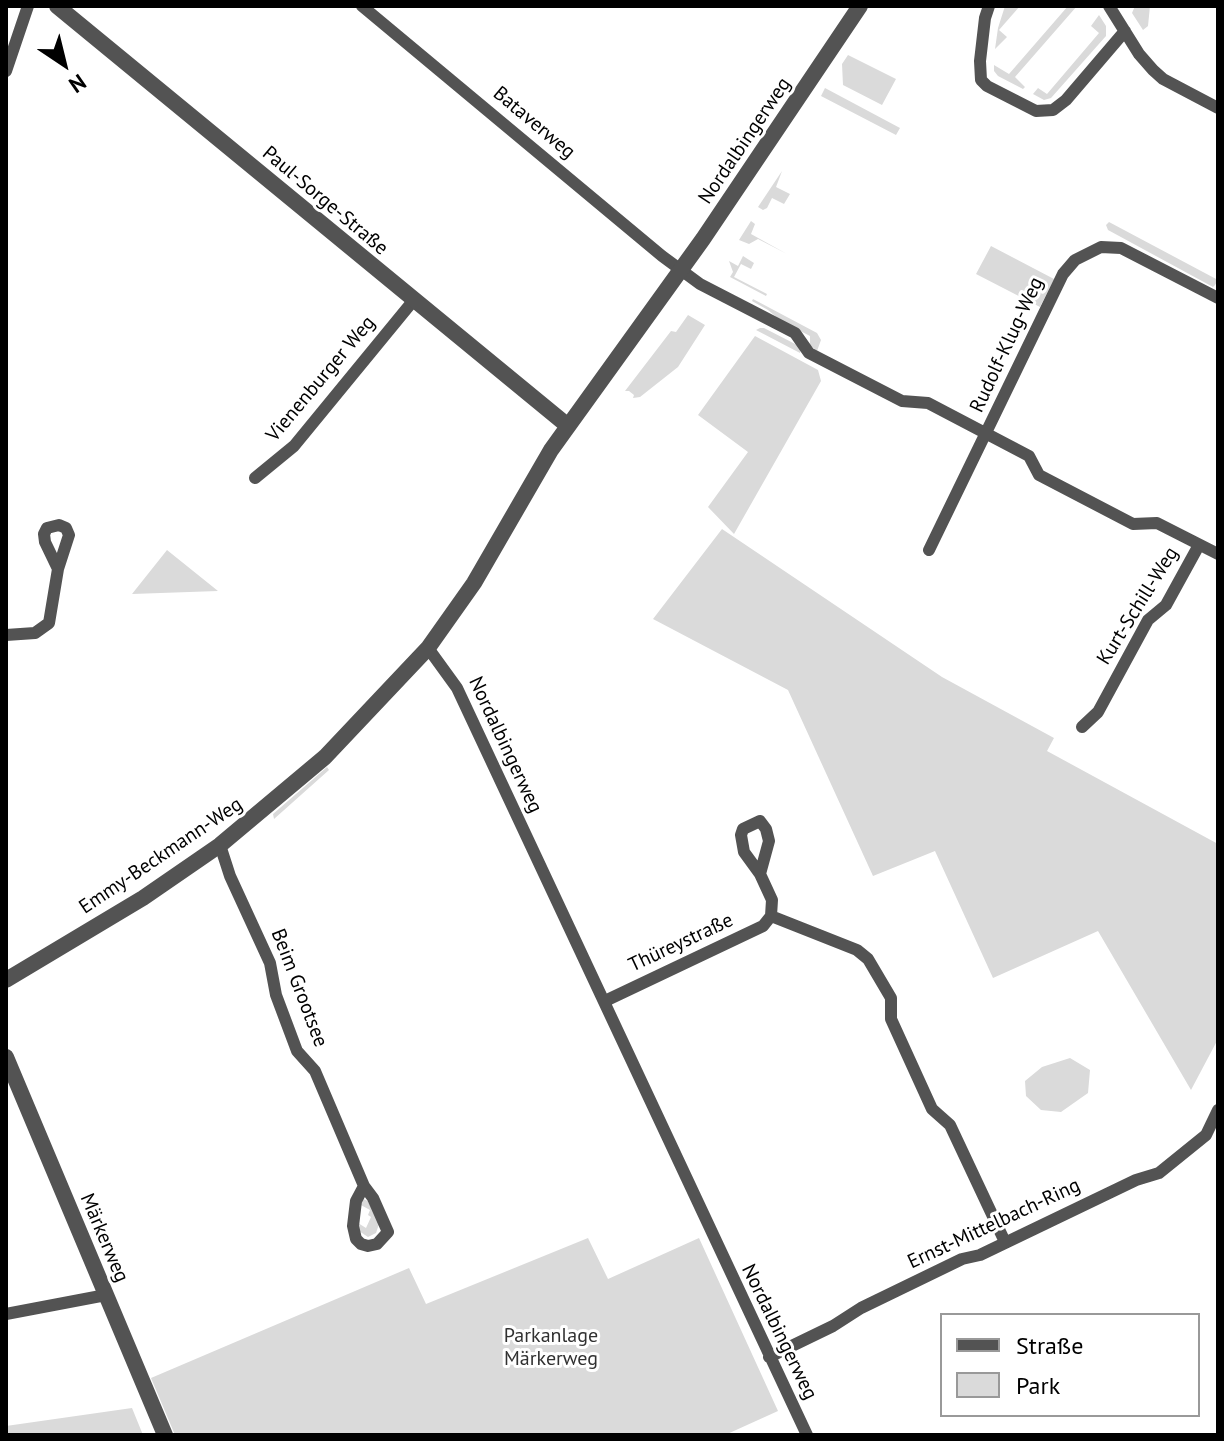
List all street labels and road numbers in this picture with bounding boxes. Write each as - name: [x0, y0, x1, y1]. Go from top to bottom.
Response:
- street label: Nordalbingerweg: [694, 73, 796, 209]
- street label: Bataverweg: [488, 82, 580, 164]
- street label: Paul-Sorge-Straße: [257, 141, 393, 261]
- street label: Rudolf-Klug-Weg: [965, 274, 1049, 416]
- street label: Vienenburger Weg: [261, 311, 381, 447]
- street label: Kurt-Schill-Weg: [1092, 543, 1184, 669]
- street label: Nordalbingerweg: [463, 673, 547, 817]
- street label: Emmy-Beckmann-Weg: [75, 792, 247, 920]
- street label: Thüreystraße: [625, 908, 737, 978]
- street label: Beim Grootsee: [265, 926, 333, 1050]
- street label: Ernst-Mittelbach-Ring: [904, 1173, 1084, 1275]
- street label: Märkerweg: [75, 1190, 133, 1286]
- street label: Nordalbingerweg: [736, 1260, 822, 1404]

